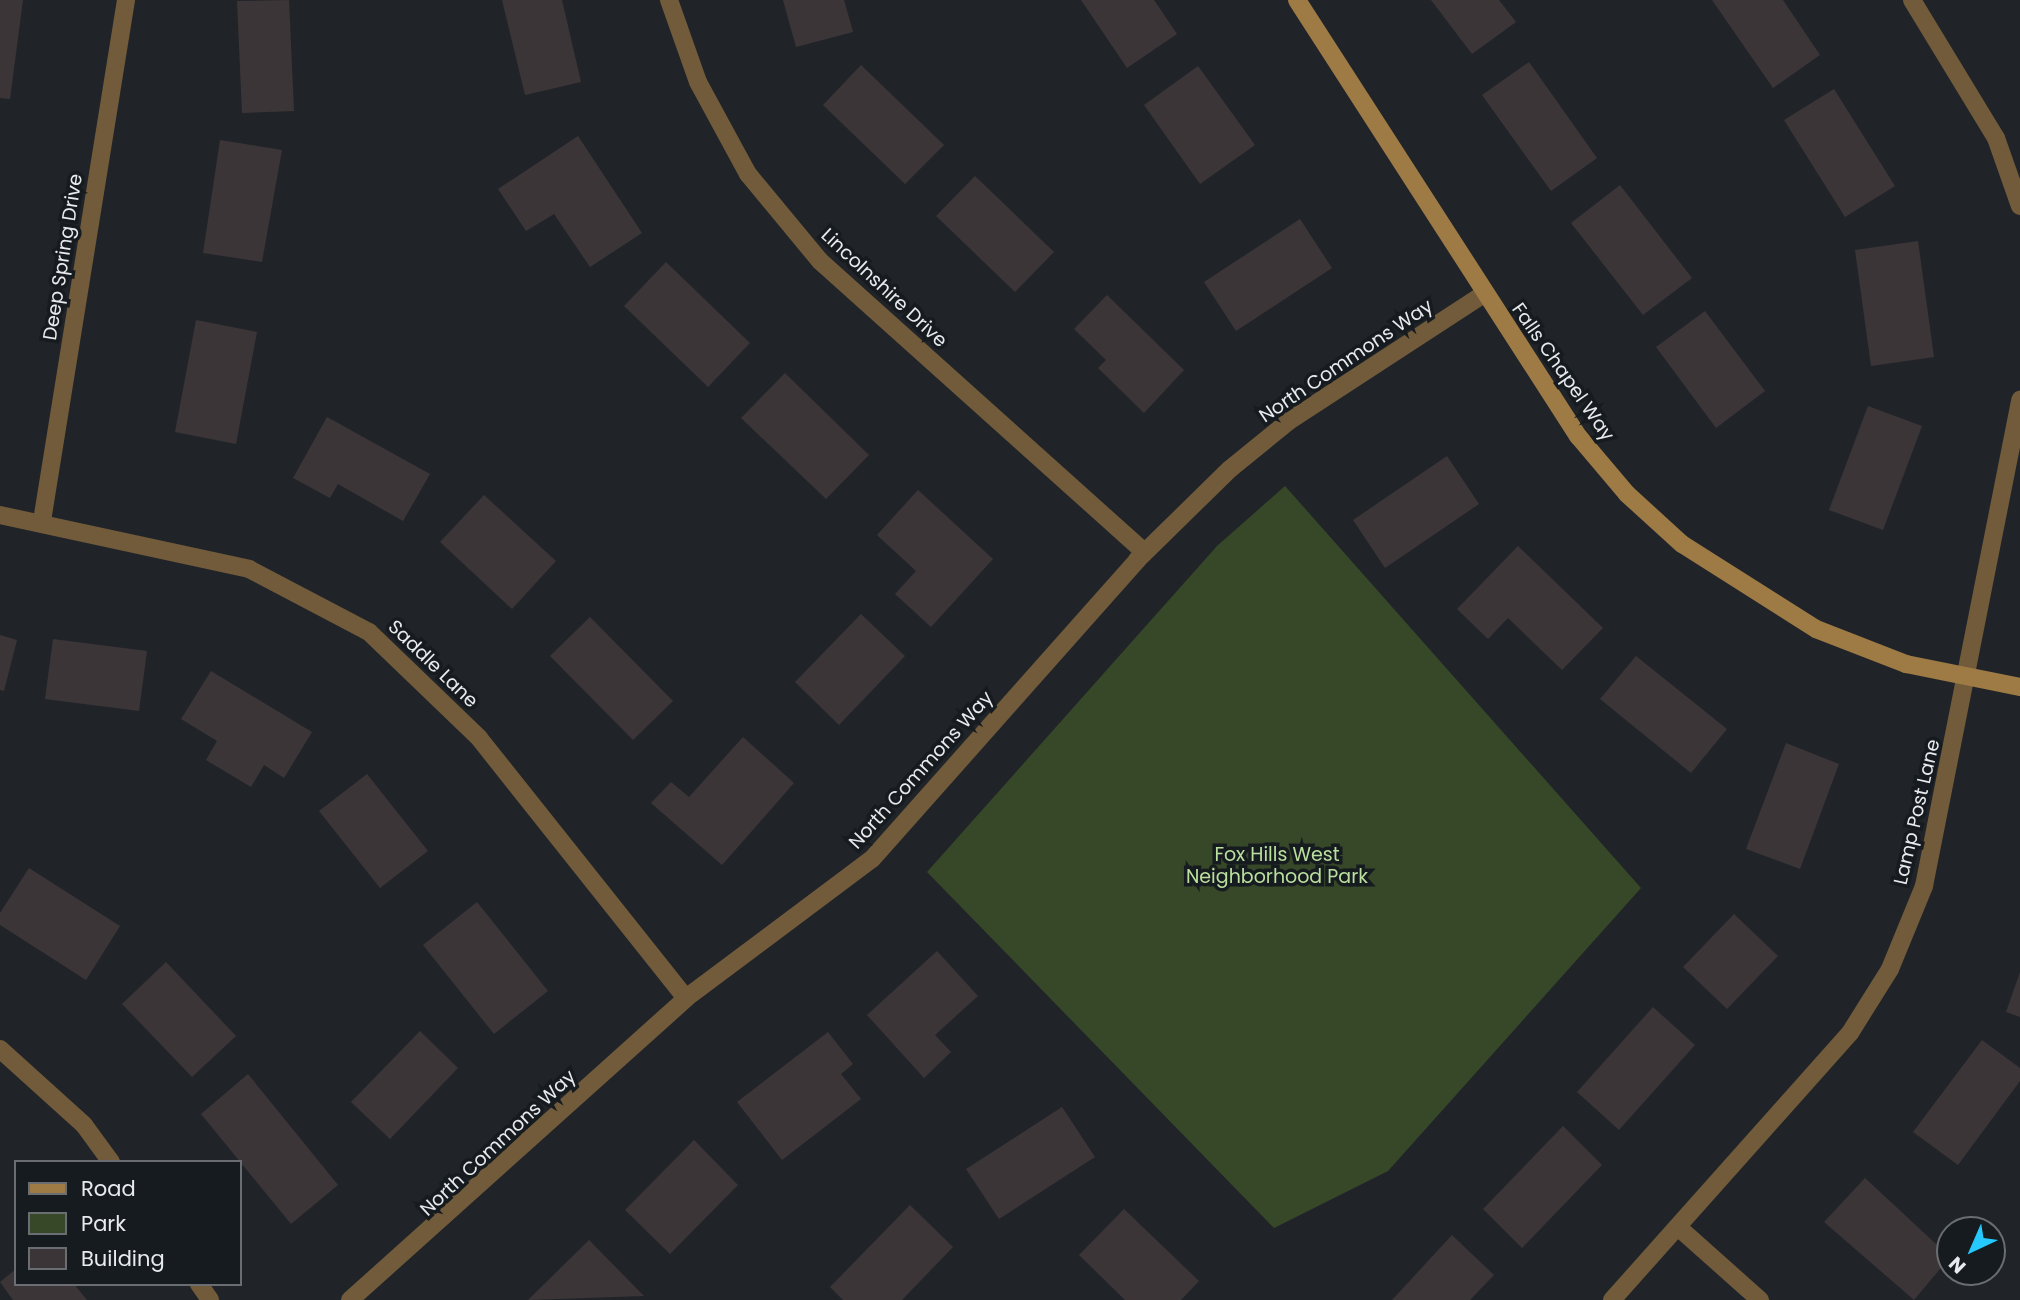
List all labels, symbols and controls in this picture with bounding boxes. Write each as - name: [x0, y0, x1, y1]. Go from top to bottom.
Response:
- street label: Deep Spring Drive: [39, 172, 87, 342]
- street label: Lincolnshire Drive: [816, 224, 952, 352]
- street label: North Commons Way: [1255, 294, 1437, 428]
- street label: Falls Chapel Way: [1507, 299, 1619, 445]
- street label: Saddle Lane: [383, 615, 483, 713]
- street label: North Commons Way: [844, 687, 998, 853]
- street label: Lamp Post Lane: [1889, 737, 1945, 887]
- park label: Fox Hills West Neighborhood Park: [1186, 844, 1368, 888]
- street label: North Commons Way: [416, 1065, 580, 1221]
- legend: [14, 1160, 242, 1286]
- text: Road: [81, 1174, 136, 1203]
- text: Park: [81, 1209, 126, 1238]
- north arrow: [1936, 1216, 2006, 1286]
- text: Building: [81, 1244, 165, 1273]
- text: N: [1943, 1250, 1972, 1280]

